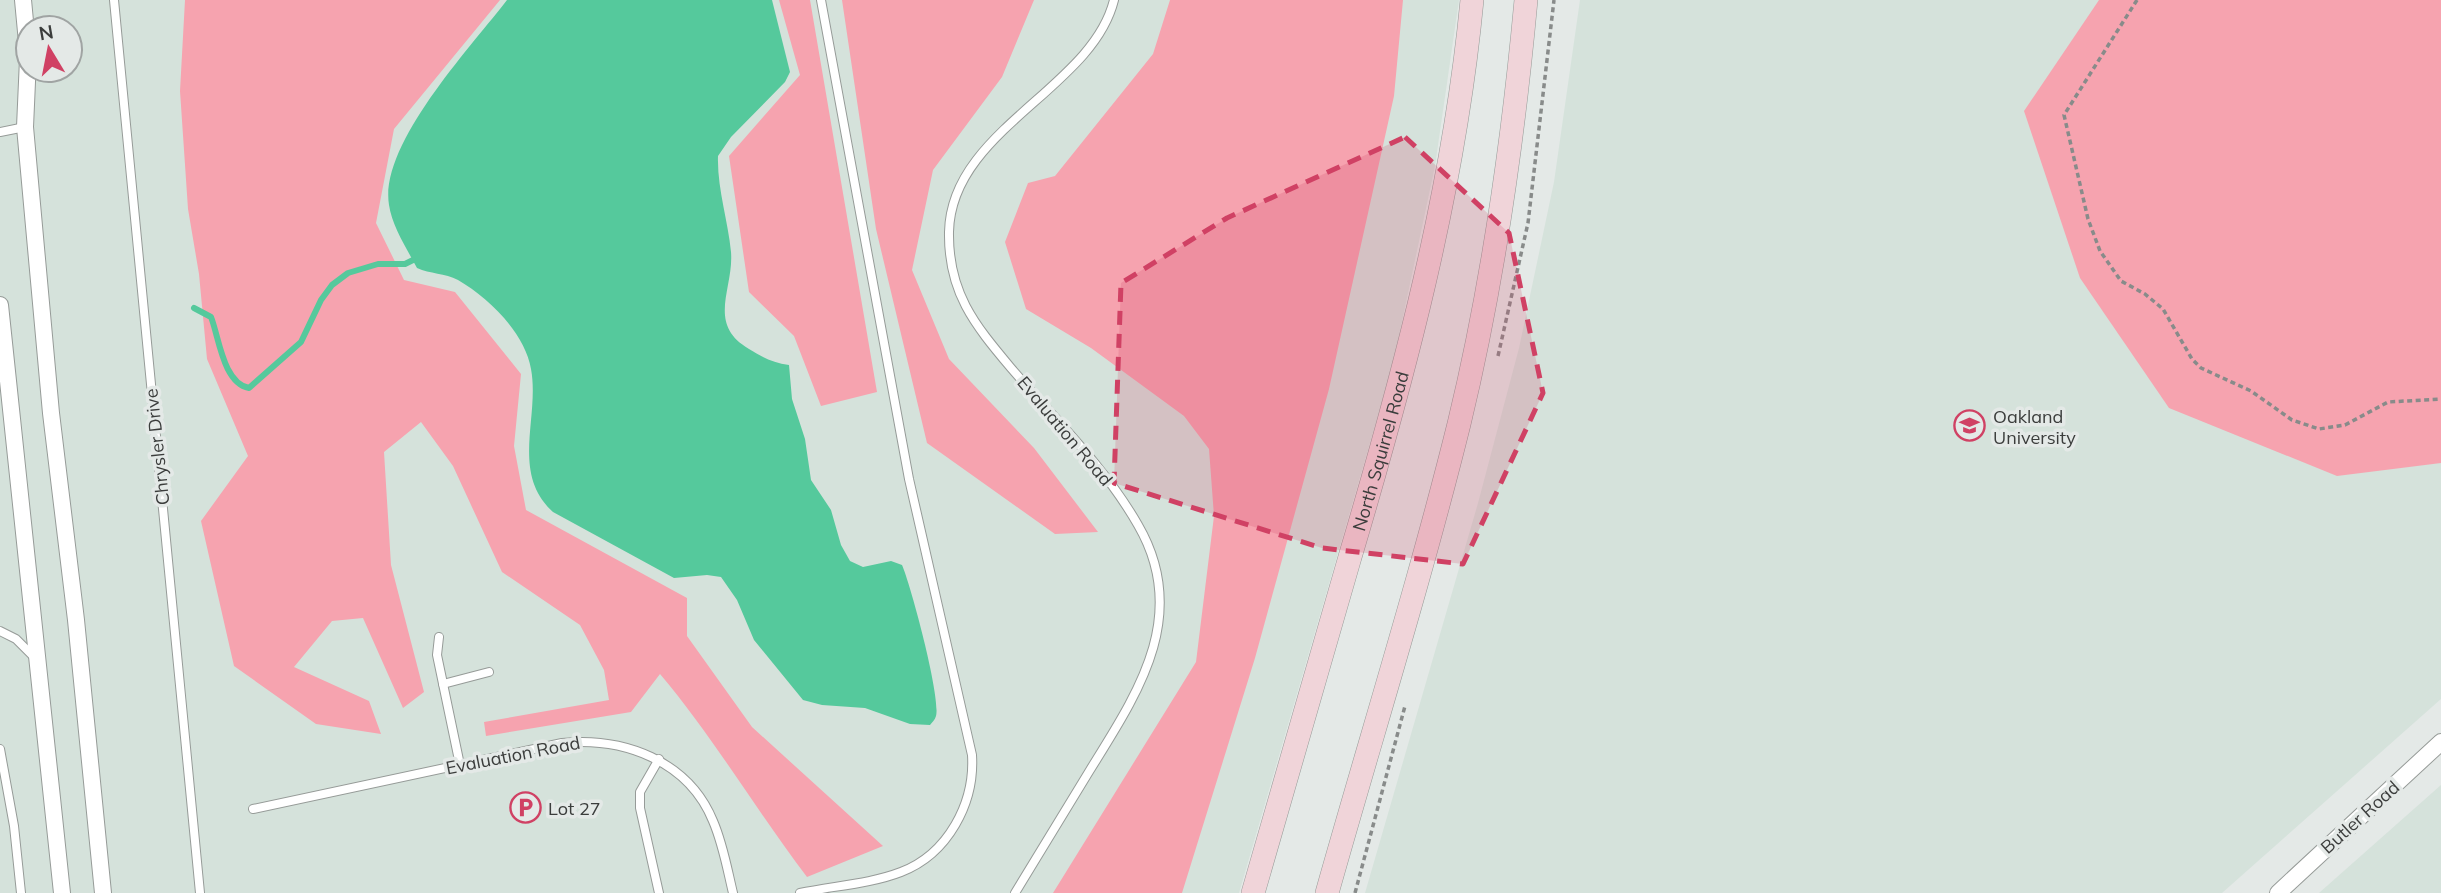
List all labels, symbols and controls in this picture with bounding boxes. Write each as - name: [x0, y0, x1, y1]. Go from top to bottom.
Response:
- north arrow: [14, 14, 84, 84]
- text: N: [37, 19, 55, 45]
- street label: North Squirrel Road: [1347, 369, 1413, 534]
- street label: Evaluation Road: [1012, 371, 1118, 491]
- street label: Chrysler Drive: [139, 388, 175, 506]
- place label: Oakland University: [1993, 405, 2076, 449]
- school or university icon: Oakland University: [1953, 409, 1987, 443]
- street label: Evaluation Road: [444, 731, 582, 779]
- street label: Butler Road: [2316, 776, 2404, 858]
- parking icon: Lot 27: [508, 791, 542, 825]
- place label: Lot 27: [548, 797, 601, 820]

